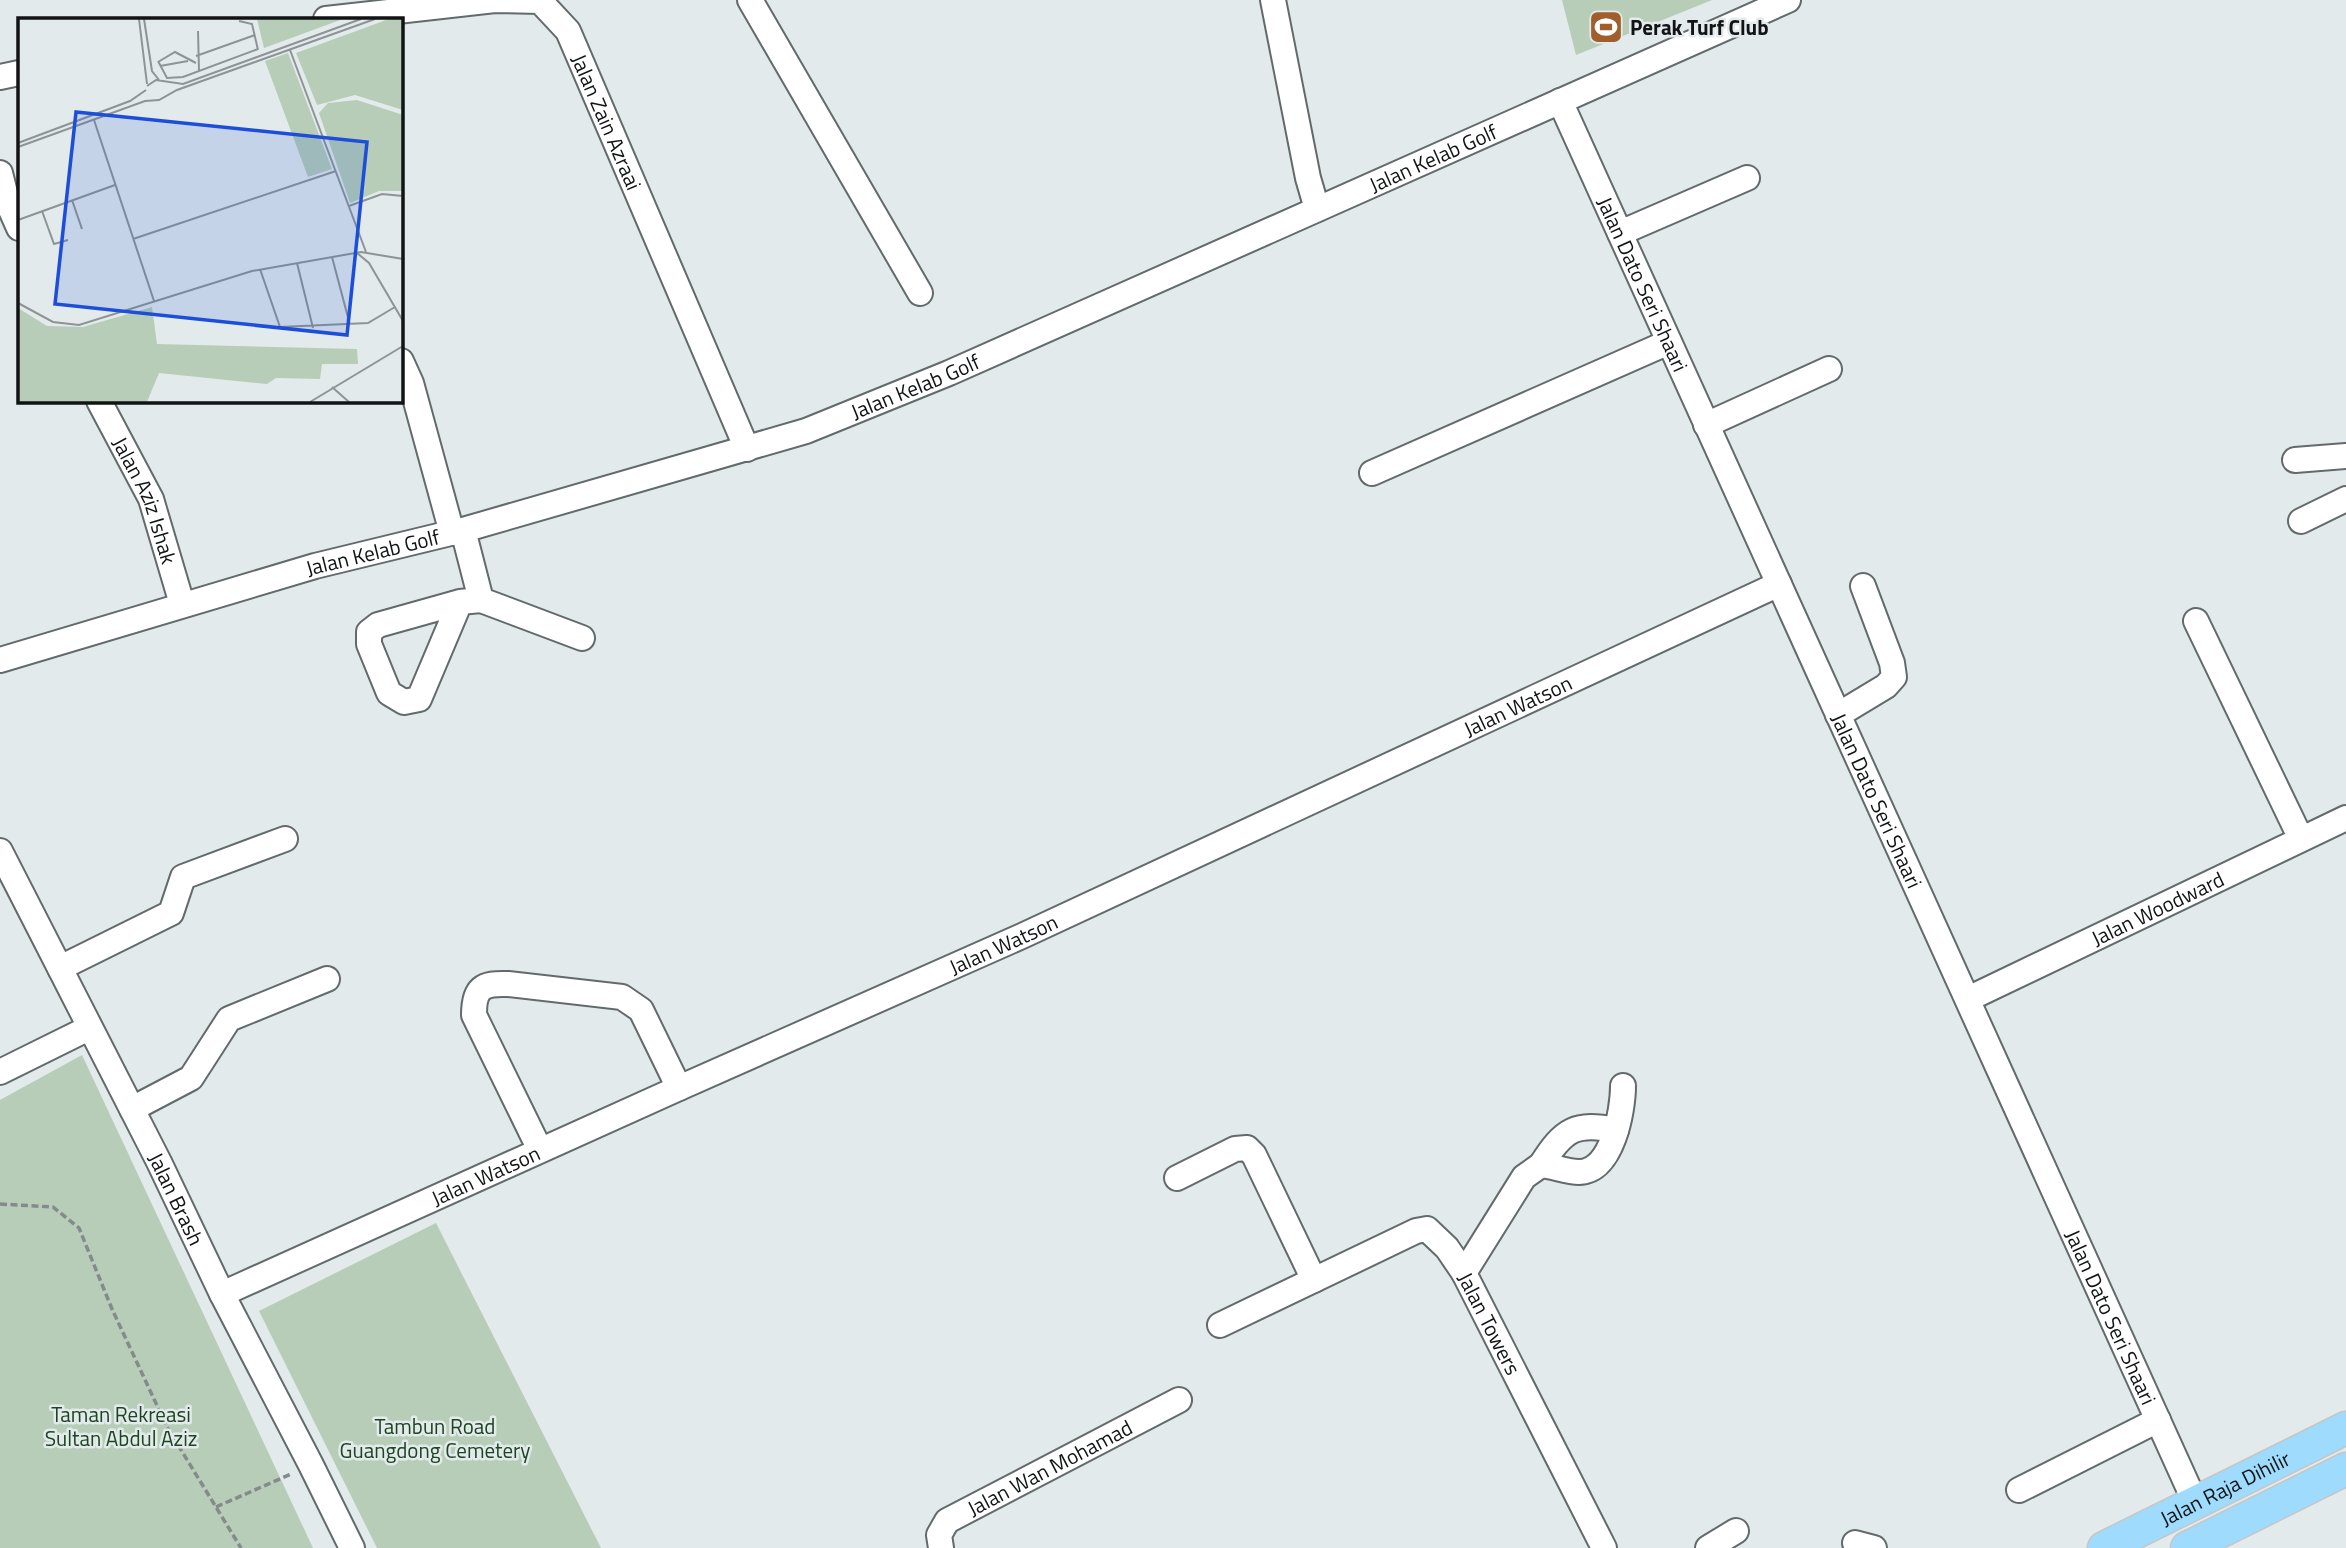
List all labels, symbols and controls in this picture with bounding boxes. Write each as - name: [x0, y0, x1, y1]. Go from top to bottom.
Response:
- sports icon: Perak Turf Club: [1587, 8, 1625, 46]
- place label: Perak Turf Club: [1630, 11, 1769, 43]
- inset map: [18, 18, 402, 402]
- street label: Jalan Zain Azraai: [564, 49, 650, 195]
- street label: Jalan Kelab Golf: [1364, 115, 1502, 200]
- street label: Jalan Dato Seri Shaari: [1589, 191, 1697, 377]
- street label: Jalan Kelab Golf: [846, 345, 985, 427]
- street label: Jalan Aziz Ishak: [105, 431, 185, 568]
- street label: Jalan Kelab Golf: [302, 520, 443, 584]
- street label: Jalan Watson: [1458, 667, 1577, 745]
- street label: Jalan Dato Seri Shaari: [1823, 708, 1931, 893]
- street label: Jalan Woodward: [2086, 863, 2229, 954]
- street label: Jalan Watson: [944, 906, 1063, 982]
- street label: Jalan Watson: [426, 1137, 545, 1214]
- street label: Jalan Brash: [141, 1147, 212, 1251]
- street label: Jalan Dato Seri Shaari: [2057, 1224, 2165, 1410]
- street label: Jalan Towers: [1450, 1266, 1529, 1380]
- park label: Taman Rekreasi Sultan Abdul Aziz: [45, 1398, 197, 1454]
- park label: Tambun Road Guangdong Cemetery: [340, 1410, 530, 1466]
- street label: Jalan Wan Mohamad: [961, 1411, 1138, 1524]
- street label: Jalan Raja Dihilir: [2154, 1442, 2296, 1534]

